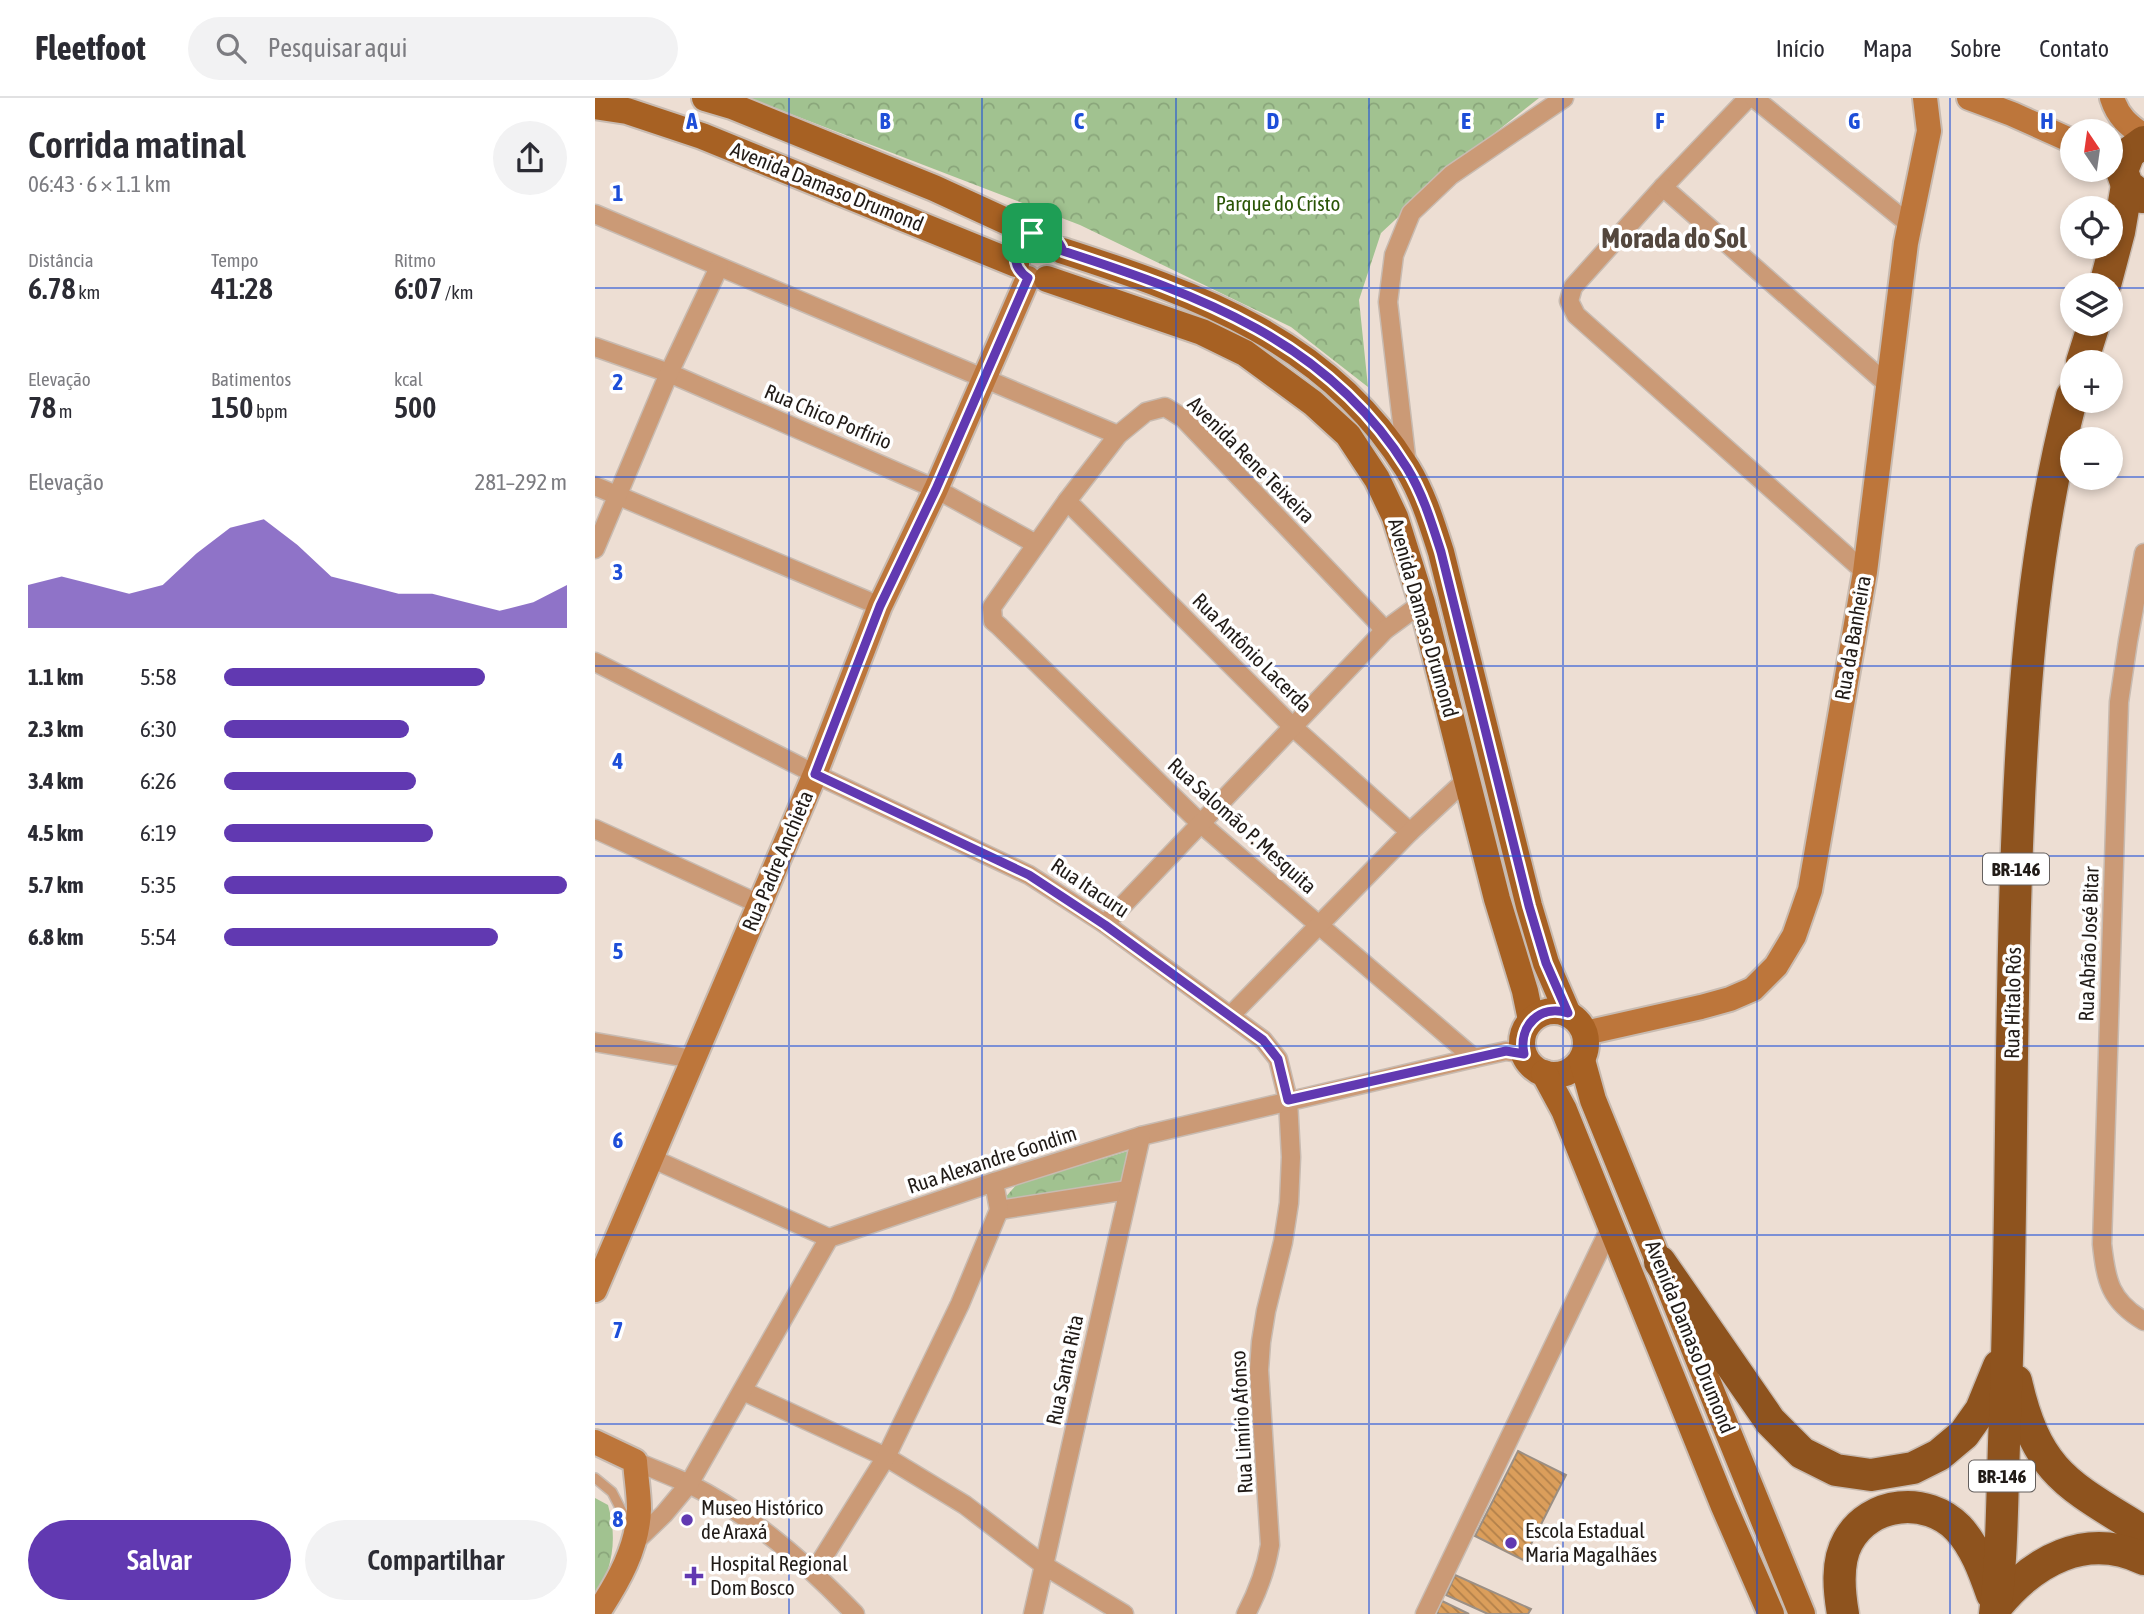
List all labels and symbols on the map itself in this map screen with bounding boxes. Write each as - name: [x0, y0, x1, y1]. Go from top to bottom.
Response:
- text: A: [685, 108, 698, 134]
- text: B: [880, 108, 891, 134]
- text: C: [1074, 108, 1085, 134]
- text: D: [1267, 108, 1280, 134]
- text: E: [1461, 108, 1471, 134]
- text: F: [1655, 108, 1665, 134]
- text: G: [1848, 108, 1860, 134]
- text: H: [2040, 108, 2054, 134]
- north arrow: [2060, 119, 2123, 182]
- street label: Avenida Damaso Drumond: [728, 136, 927, 236]
- text: 1: [613, 180, 624, 206]
- park label: Parque do Cristo: [1216, 191, 1340, 215]
- pin: [1002, 203, 1062, 263]
- district label: Morada do Sol: [1601, 222, 1747, 254]
- text: 2: [613, 369, 623, 395]
- street label: Rua Chico Porfírio: [761, 379, 896, 454]
- street label: Avenida Rene Teixeira: [1183, 391, 1320, 528]
- street label: Avenida Damaso Drumond: [1384, 516, 1464, 720]
- text: 3: [613, 559, 623, 585]
- street label: Rua da Banheira: [1829, 574, 1875, 702]
- street label: Rua Antônio Lacerda: [1188, 588, 1317, 717]
- text: 4: [612, 748, 624, 774]
- street label: Rua Salomão P. Mesquita: [1164, 752, 1322, 898]
- street label: Rua Padre Anchieta: [737, 787, 817, 934]
- street label: Rua Itacuru: [1047, 852, 1134, 922]
- road number: BR-146: [1983, 854, 2049, 884]
- street label: Rua Abrão José Bitar: [2073, 865, 2103, 1022]
- text: 5: [613, 938, 624, 964]
- street label: Rua Hítalo Rós: [1999, 947, 2025, 1059]
- street label: Rua Alexandre Gondim: [904, 1120, 1079, 1198]
- text: 6: [613, 1127, 624, 1153]
- street label: Avenida Damaso Drumond: [1641, 1237, 1741, 1436]
- street label: Rua Santa Rita: [1041, 1313, 1087, 1427]
- text: 7: [613, 1317, 623, 1343]
- street label: Rua Limírio Afonso: [1225, 1350, 1257, 1494]
- road number: BR-146: [1969, 1460, 2035, 1492]
- place label: Museo Histórico de Araxá: [701, 1495, 824, 1543]
- text: 8: [613, 1506, 624, 1532]
- marker: Museo Histórico de Araxá: [679, 1512, 695, 1528]
- place label: Escola Estadual Maria Magalhães: [1525, 1518, 1657, 1566]
- marker: Escola Estadual Maria Magalhães: [1503, 1535, 1519, 1551]
- place label: Hospital Regional Dom Bosco: [710, 1551, 848, 1599]
- marker: Hospital Regional Dom Bosco: [684, 1566, 704, 1586]

